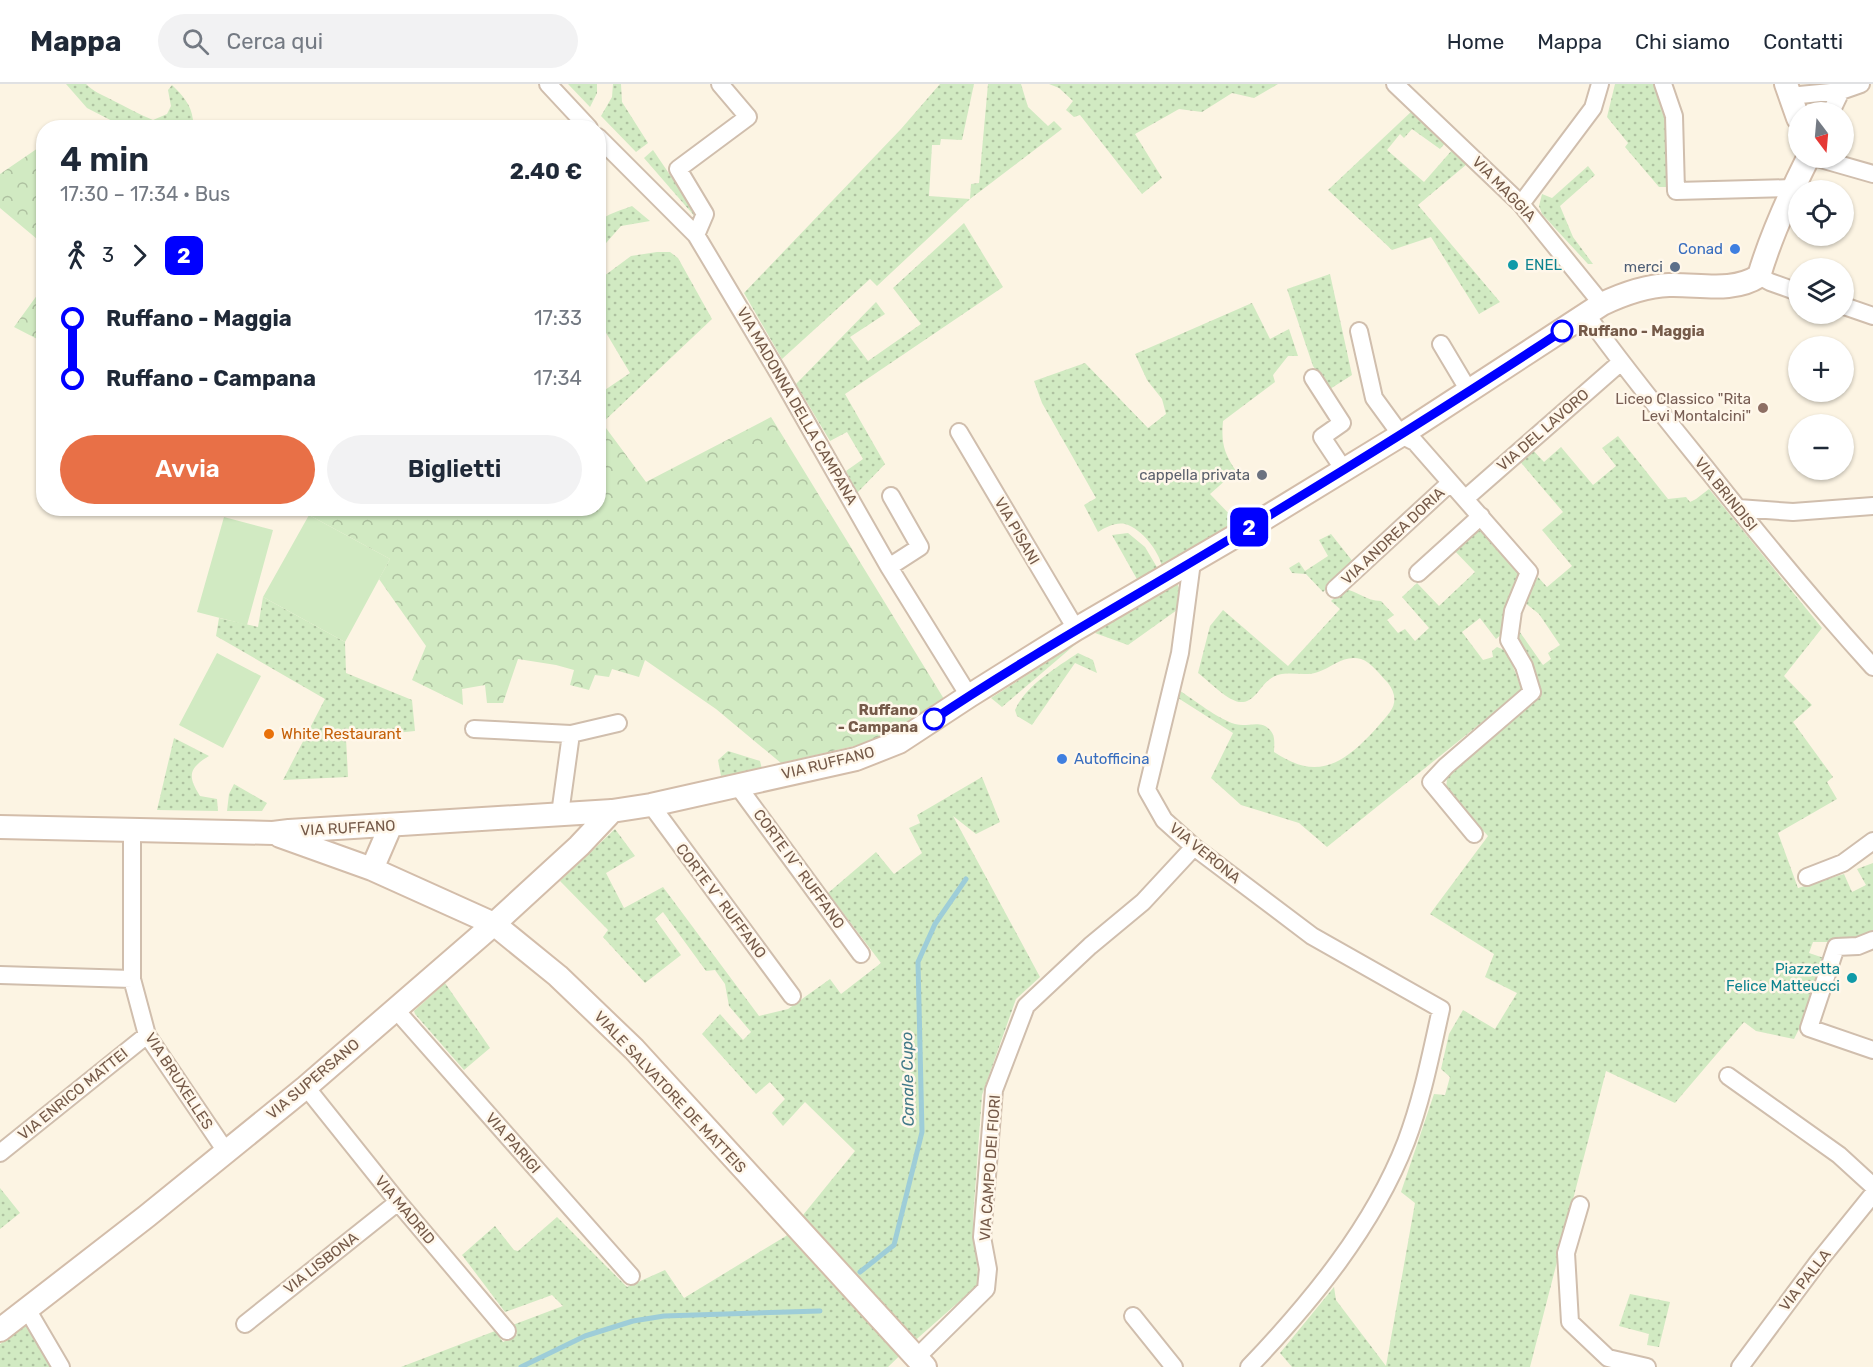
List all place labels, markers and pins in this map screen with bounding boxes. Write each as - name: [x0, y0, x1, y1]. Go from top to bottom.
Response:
- place label: Conad: [1678, 240, 1723, 258]
- marker: Conad: [1728, 242, 1742, 256]
- place label: ENEL: [1525, 256, 1563, 274]
- marker: ENEL: [1506, 258, 1520, 272]
- place label: merci: [1624, 258, 1663, 276]
- marker: merci: [1668, 260, 1682, 274]
- marker: Ruffano - Maggia: [1551, 320, 1573, 342]
- place label: Ruffano - Maggia: [1578, 322, 1705, 340]
- place label: Liceo Classico "Rita Levi Montalcini": [1615, 390, 1751, 425]
- marker: Liceo Classico "Rita Levi Montalcini": [1756, 401, 1770, 415]
- place label: cappella privata: [1139, 466, 1250, 484]
- marker: cappella privata: [1255, 468, 1269, 482]
- place label: Ruffano - Campana: [838, 701, 918, 736]
- marker: Ruffano - Campana: [923, 708, 945, 730]
- place label: White Restaurant: [281, 725, 402, 743]
- marker: White Restaurant: [262, 727, 276, 741]
- place label: Autofficina: [1074, 750, 1149, 768]
- marker: Autofficina: [1055, 752, 1069, 766]
- place label: Piazzetta Felice Matteucci: [1726, 960, 1840, 995]
- marker: Piazzetta Felice Matteucci: [1845, 971, 1859, 985]

